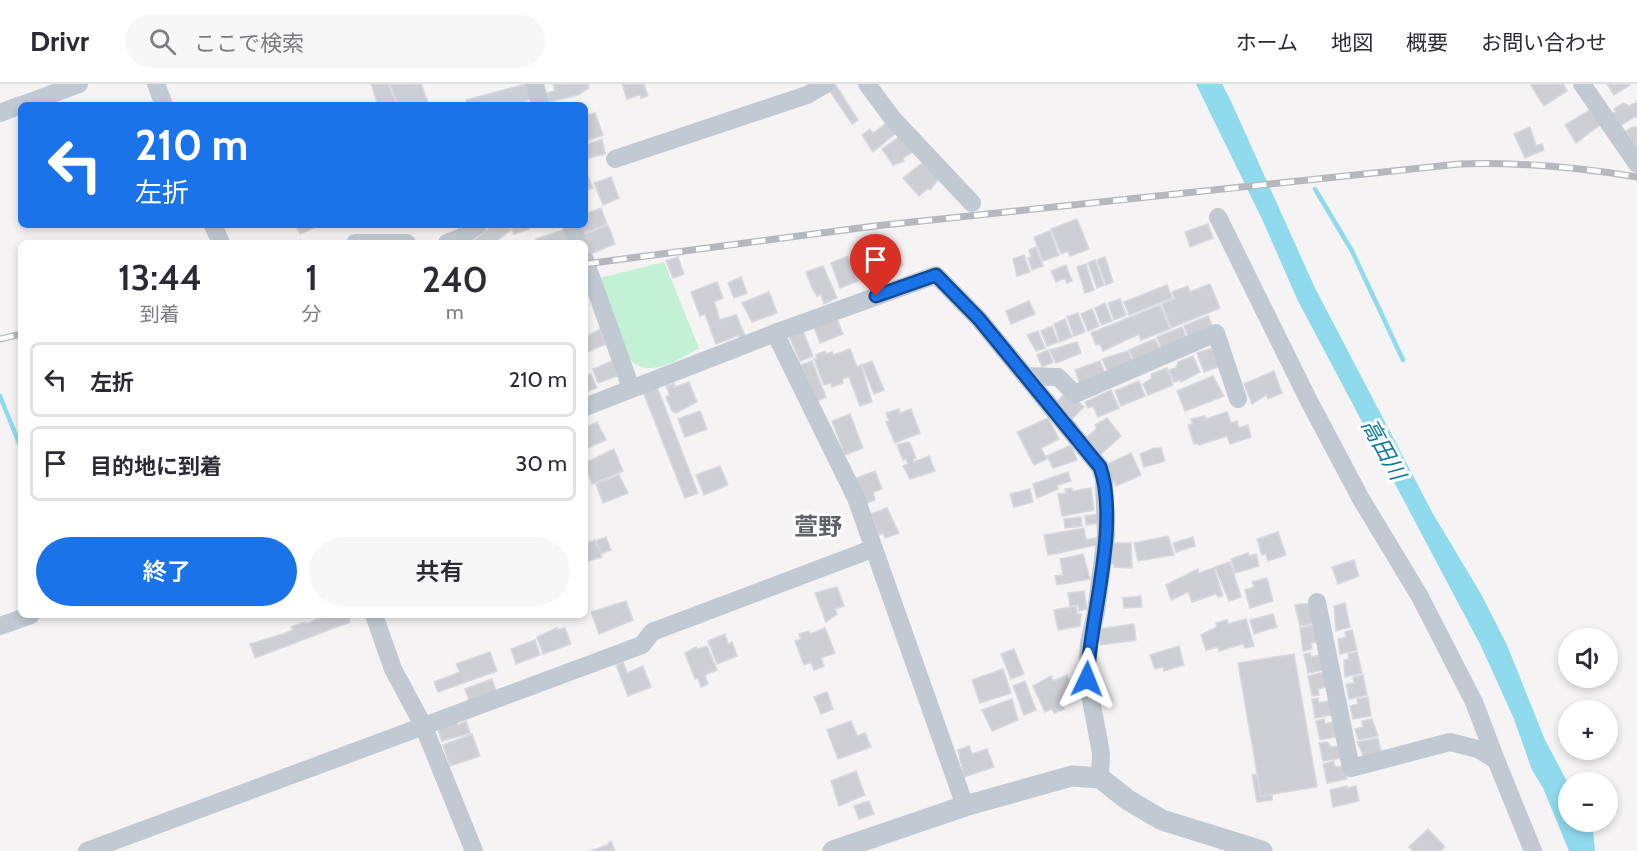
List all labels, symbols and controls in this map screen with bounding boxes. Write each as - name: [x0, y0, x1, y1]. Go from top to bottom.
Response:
- search box: [125, 14, 545, 68]
- text: Drivr: [30, 24, 89, 58]
- icon: search: [146, 25, 179, 58]
- text: ここで検索: [194, 30, 304, 57]
- text: ホーム: [1236, 30, 1298, 55]
- text: 地図: [1331, 30, 1373, 55]
- text: 概要: [1406, 30, 1448, 55]
- text: お問い合わせ: [1481, 30, 1607, 55]
- text: 210 m: [135, 119, 248, 171]
- icon: left: [36, 126, 114, 204]
- text: 左折: [135, 176, 189, 209]
- pin: [850, 234, 901, 296]
- icon: arrive: [859, 243, 892, 276]
- text: 13:44: [118, 255, 202, 299]
- text: 1: [305, 255, 318, 299]
- text: 240: [422, 257, 488, 301]
- text: m: [446, 300, 464, 324]
- text: 到着: [140, 302, 180, 326]
- text: 分: [302, 302, 322, 326]
- icon: left: [39, 363, 72, 396]
- text: 210 m: [509, 366, 567, 393]
- text: 左折: [90, 369, 134, 396]
- water label: 高田川: [1356, 414, 1412, 486]
- icon: arrive: [39, 447, 72, 480]
- text: 30 m: [515, 450, 567, 477]
- text: 目的地に到着: [90, 453, 222, 480]
- district label: 萱野: [794, 512, 842, 541]
- button: 終了: [36, 537, 297, 606]
- button: 共有: [309, 537, 570, 606]
- map controls: [1558, 628, 1618, 832]
- button: sound: [1558, 628, 1618, 688]
- position arrow: [1055, 647, 1119, 711]
- button: +: [1558, 700, 1618, 760]
- button: −: [1558, 772, 1618, 832]

